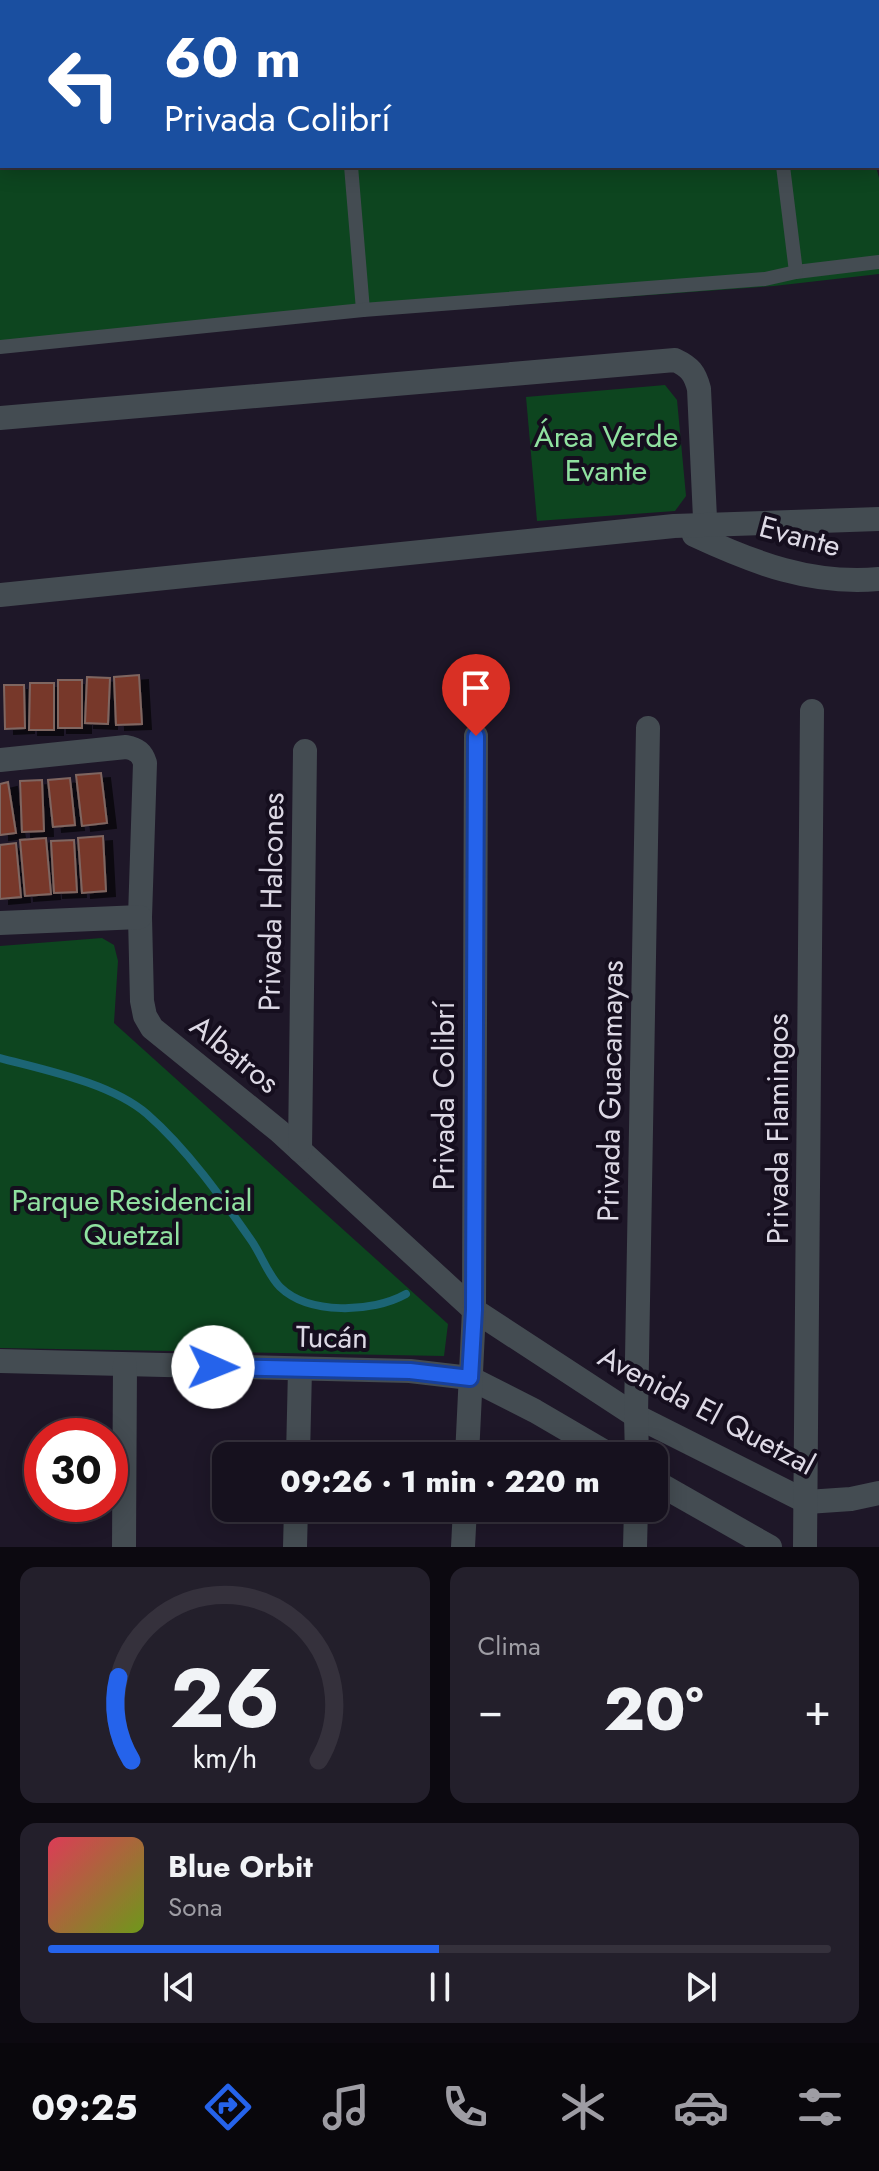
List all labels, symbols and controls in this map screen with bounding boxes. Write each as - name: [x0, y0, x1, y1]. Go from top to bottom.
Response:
- text: 60 m: [164, 17, 301, 98]
- icon: left: [32, 32, 136, 136]
- text: Privada Colibrí: [164, 92, 391, 144]
- park label: Área Verde Evante: [534, 415, 678, 492]
- street label: Evante: [755, 505, 845, 567]
- pin: [442, 654, 510, 736]
- icon: arrive: [454, 666, 498, 710]
- street label: Privada Halcones: [248, 792, 294, 1012]
- street label: Privada Guacamayas: [586, 960, 634, 1222]
- street label: Privada Colibrí: [422, 1000, 465, 1190]
- street label: Albatros: [181, 1005, 289, 1103]
- street label: Privada Flamingos: [756, 1014, 799, 1244]
- park label: Parque Residencial Quetzal: [11, 1179, 253, 1256]
- street label: Tucán: [296, 1315, 368, 1359]
- position arrow: [171, 1325, 255, 1409]
- street label: Avenida El Quetzal: [591, 1335, 823, 1485]
- speed limit sign: 30: [24, 1418, 128, 1522]
- text: 09:26 · 1 min · 220 m: [280, 1460, 600, 1503]
- text: Clima: [478, 1627, 541, 1665]
- text: 26: [170, 1638, 280, 1758]
- text: 20°: [604, 1666, 704, 1753]
- text: −: [478, 1678, 503, 1742]
- text: +: [804, 1678, 831, 1742]
- text: km/h: [192, 1737, 257, 1779]
- text: Blue Orbit: [168, 1845, 313, 1888]
- text: Sona: [168, 1888, 223, 1926]
- icon: previous: [157, 1965, 201, 2009]
- icon: pause: [418, 1965, 462, 2009]
- icon: next: [679, 1965, 723, 2009]
- icon: directions: [200, 2079, 256, 2135]
- icon: music: [318, 2079, 374, 2135]
- icon: phone: [437, 2079, 493, 2135]
- icon: climate: [555, 2079, 611, 2135]
- icon: car: [673, 2079, 729, 2135]
- icon: filters: [792, 2079, 848, 2135]
- text: 09:25: [31, 2081, 138, 2133]

